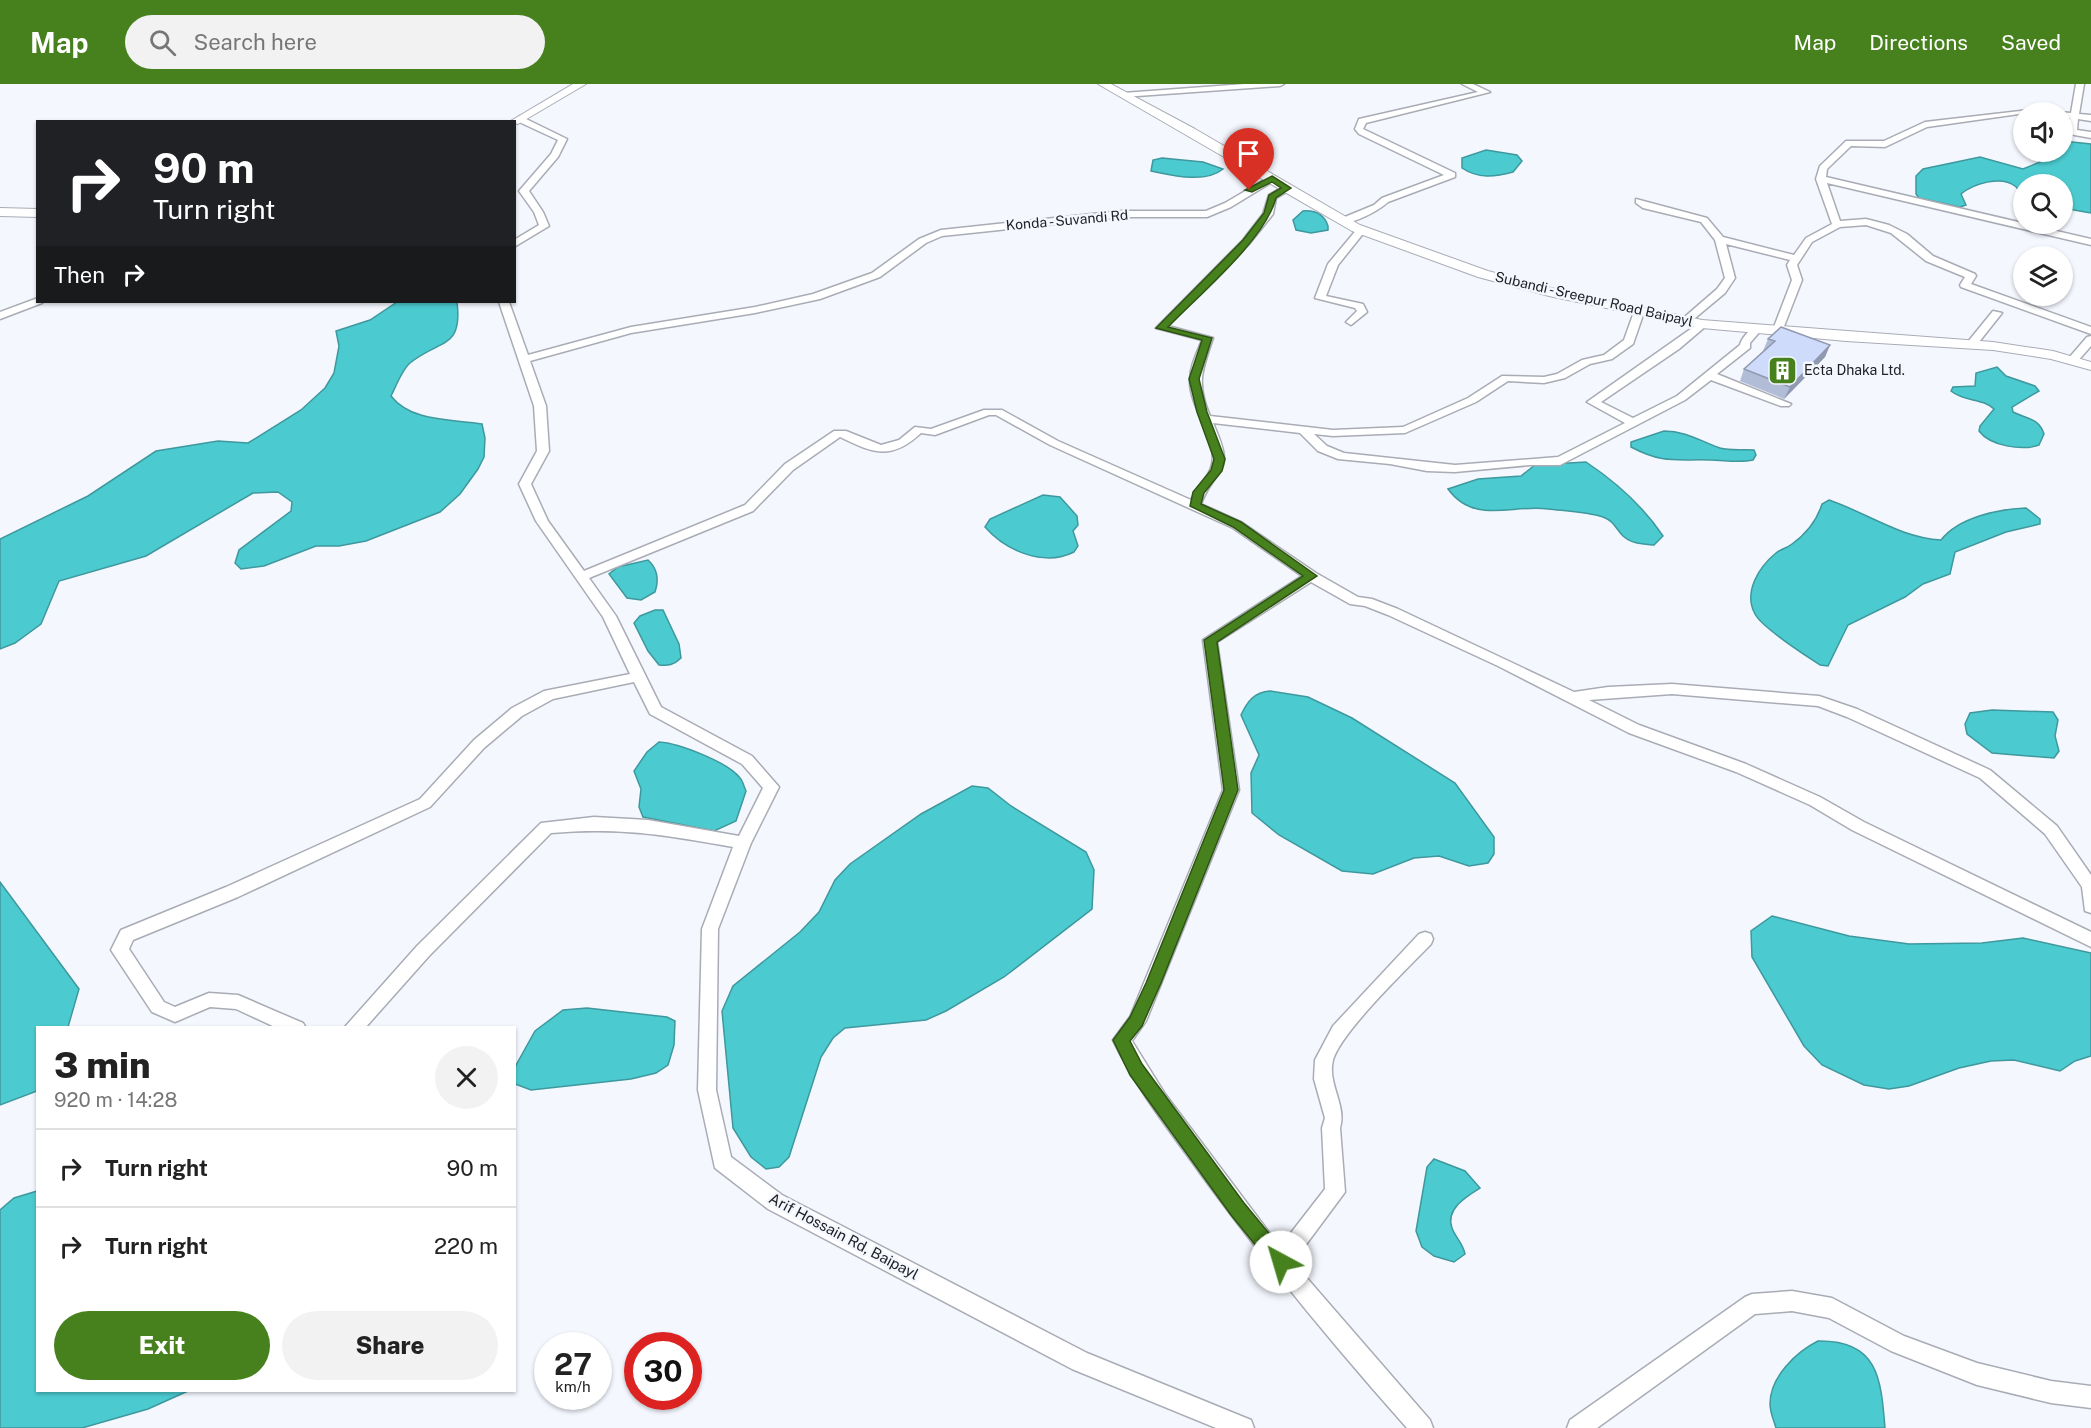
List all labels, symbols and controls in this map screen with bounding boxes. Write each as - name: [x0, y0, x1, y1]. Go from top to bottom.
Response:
- search box: [125, 15, 545, 69]
- text: Map: [30, 26, 89, 59]
- icon: search: [146, 26, 179, 59]
- text: Search here: [194, 29, 317, 55]
- text: Map: [1794, 30, 1836, 55]
- text: Directions: [1869, 30, 1968, 55]
- text: Saved: [2001, 30, 2061, 55]
- map controls: [2013, 102, 2073, 306]
- button: sound: [2013, 102, 2073, 162]
- pin: [1223, 128, 1274, 190]
- icon: arrive: [1232, 137, 1265, 170]
- text: 90 m: [153, 143, 255, 192]
- icon: right: [54, 144, 132, 222]
- button: search: [2013, 174, 2073, 234]
- text: Turn right: [153, 193, 276, 225]
- street label: Konda - Suvandi Rd: [1005, 207, 1129, 233]
- button: layers: [2013, 246, 2073, 306]
- icon: right: [117, 258, 150, 291]
- text: Then: [54, 262, 105, 288]
- street label: Subandi - Sreepur Road Baipayl: [1494, 268, 1694, 330]
- building icon: Ecta Dhaka Ltd.: [1767, 354, 1799, 386]
- place label: Ecta Dhaka Ltd.: [1804, 362, 1905, 378]
- text: 3 min: [54, 1044, 151, 1086]
- button: close: [435, 1046, 498, 1109]
- text: 920 m · 14:28: [54, 1088, 177, 1112]
- icon: right: [54, 1152, 87, 1185]
- text: Turn right: [105, 1155, 208, 1181]
- text: 90 m: [447, 1155, 498, 1181]
- street label: Arif Hossain Rd, Baipayl: [766, 1189, 922, 1283]
- icon: right: [54, 1230, 87, 1263]
- position arrow: [1249, 1230, 1313, 1294]
- text: Turn right: [105, 1233, 208, 1259]
- text: 220 m: [434, 1233, 498, 1259]
- button: Exit: [54, 1311, 270, 1380]
- button: Share: [282, 1311, 498, 1380]
- speed limit sign: 30: [624, 1332, 702, 1410]
- text: 27: [554, 1346, 592, 1382]
- text: km/h: [555, 1378, 591, 1395]

